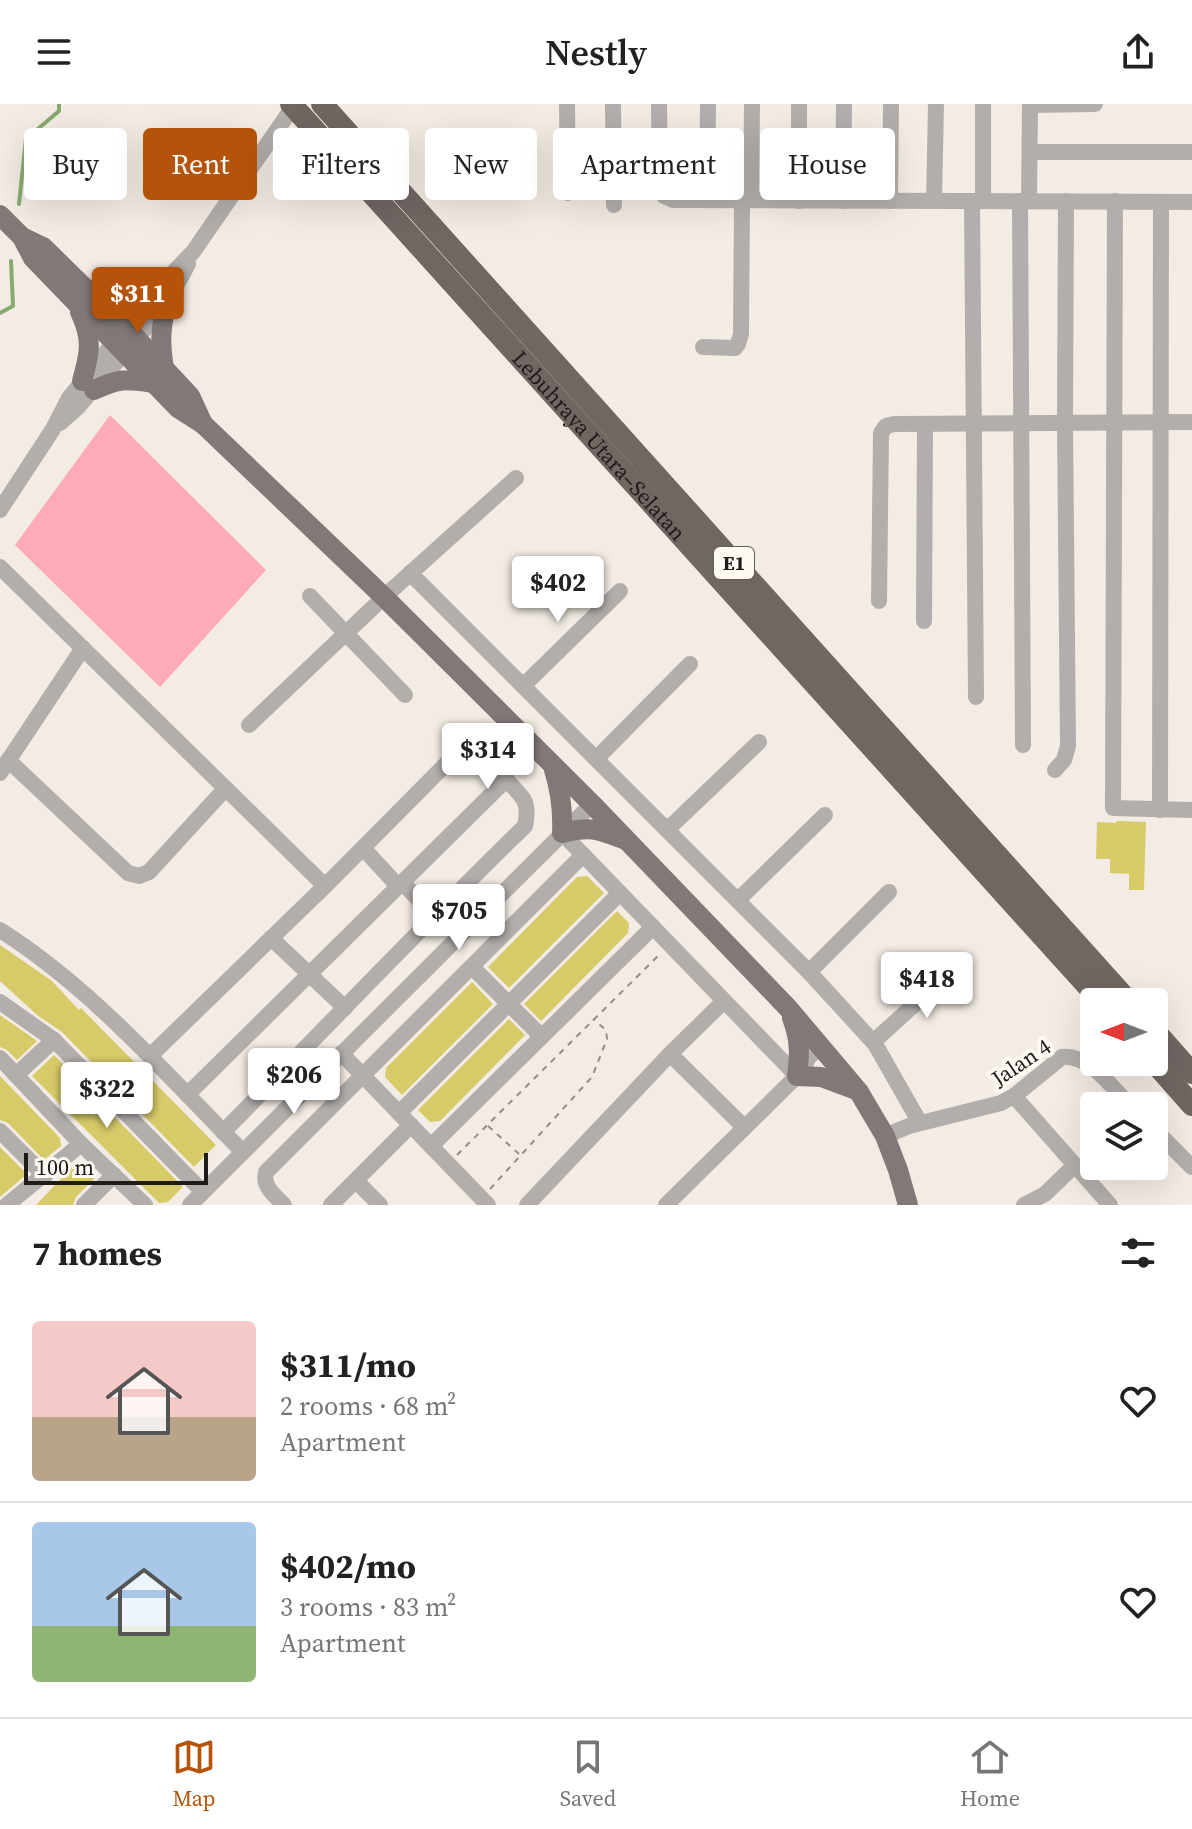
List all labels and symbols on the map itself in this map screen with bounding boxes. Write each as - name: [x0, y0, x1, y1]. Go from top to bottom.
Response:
- pin: $311: [91, 267, 185, 335]
- street label: Lebuhraya Utara–Selatan: [506, 344, 693, 547]
- road number: E1: [714, 547, 754, 579]
- pin: $402: [511, 556, 605, 624]
- pin: $314: [441, 723, 535, 791]
- pin: $705: [412, 884, 506, 952]
- pin: $418: [880, 952, 974, 1020]
- north arrow: [1080, 988, 1168, 1076]
- street label: Jalan 4: [985, 1031, 1057, 1093]
- pin: $206: [247, 1048, 341, 1116]
- pin: $322: [60, 1062, 154, 1130]
- scale bar: [24, 1149, 208, 1185]

